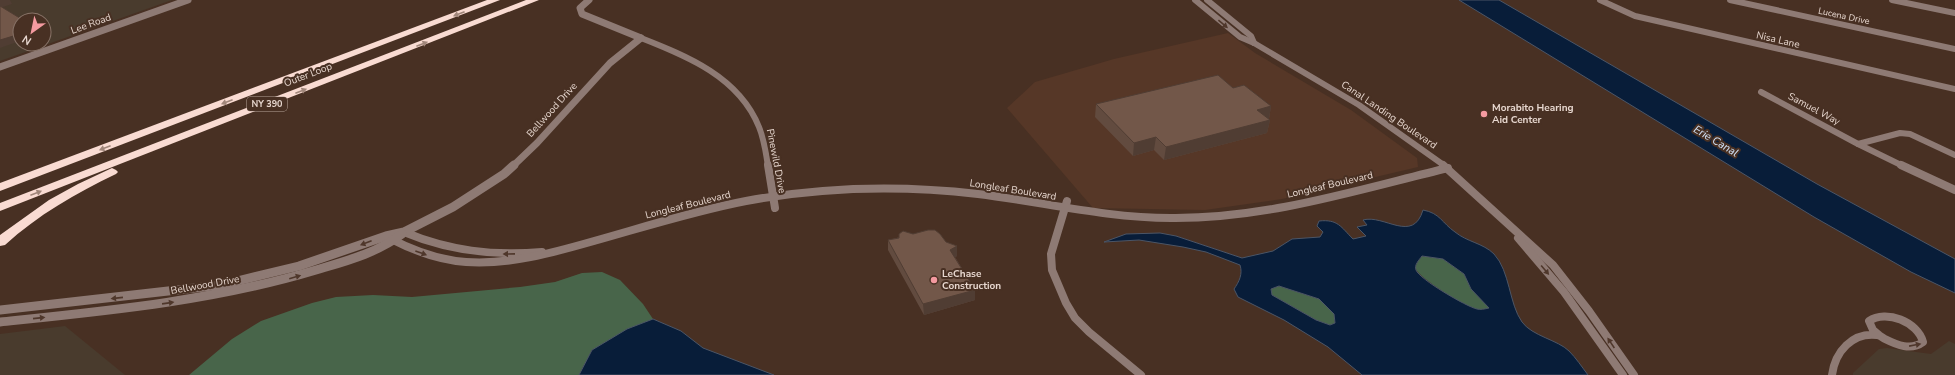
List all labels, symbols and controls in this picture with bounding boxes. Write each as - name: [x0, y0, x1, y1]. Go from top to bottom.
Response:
- street label: Lucena Drive: [1817, 5, 1871, 27]
- street label: Lee Road: [69, 10, 113, 38]
- north arrow: [12, 12, 52, 52]
- one-way arrow: [452, 12, 464, 18]
- one-way arrow: [1218, 19, 1229, 28]
- street label: Nisa Lane: [1755, 28, 1801, 52]
- text: N: [19, 31, 34, 48]
- one-way arrow: [417, 40, 429, 46]
- street label: Outer Loop: [282, 59, 334, 91]
- street label: Canal Landing Boulevard: [1338, 78, 1440, 152]
- street label: Bellwood Drive: [524, 80, 580, 140]
- one-way arrow: [296, 87, 308, 93]
- street label: Samuel Way: [1785, 89, 1843, 129]
- road number: NY 390: [247, 97, 287, 111]
- one-way arrow: [221, 99, 233, 105]
- place label: Morabito Hearing Aid Center: [1492, 101, 1574, 127]
- marker: Morabito Hearing Aid Center: [1479, 109, 1489, 119]
- water label: Erie Canal: [1691, 122, 1741, 160]
- street label: Pinewild Drive: [763, 128, 789, 194]
- one-way arrow: [99, 145, 111, 151]
- street label: Longleaf Boulevard: [1286, 168, 1374, 202]
- street label: Longleaf Boulevard: [969, 176, 1058, 204]
- street label: Longleaf Boulevard: [644, 188, 732, 222]
- one-way arrow: [31, 190, 43, 196]
- one-way arrow: [360, 241, 372, 247]
- one-way arrow: [415, 250, 427, 256]
- one-way arrow: [502, 251, 515, 257]
- one-way arrow: [1541, 265, 1550, 276]
- place label: LeChase Construction: [942, 267, 1001, 293]
- street label: Bellwood Drive: [170, 272, 240, 298]
- one-way arrow: [289, 274, 301, 280]
- marker: LeChase Construction: [929, 275, 939, 285]
- one-way arrow: [111, 295, 123, 301]
- one-way arrow: [162, 300, 174, 306]
- one-way arrow: [33, 315, 45, 321]
- one-way arrow: [1607, 338, 1615, 348]
- one-way arrow: [1908, 342, 1921, 348]

